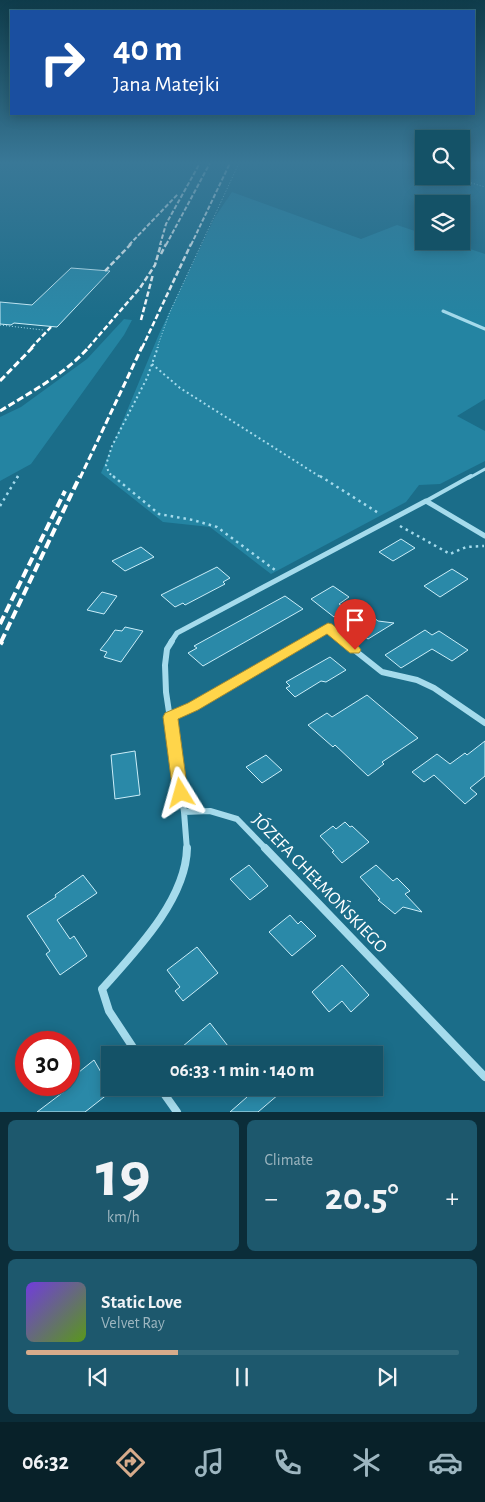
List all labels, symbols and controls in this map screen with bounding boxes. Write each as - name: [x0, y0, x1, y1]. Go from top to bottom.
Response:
- icon: right: [30, 30, 95, 95]
- text: 40 m: [113, 32, 182, 67]
- text: Jana Matejki: [113, 73, 220, 95]
- map controls: [415, 130, 470, 250]
- button: search: [415, 130, 470, 185]
- button: layers: [415, 195, 470, 250]
- pin: [334, 599, 376, 650]
- icon: arrive: [341, 606, 369, 634]
- position arrow: [154, 766, 206, 818]
- street label: JÓZEFA CHEŁMOŃSKIEGO: [248, 809, 392, 957]
- speed limit sign: 30: [15, 1031, 80, 1096]
- text: 06:33 · 1 min · 140 m: [170, 1061, 314, 1080]
- text: 19: [96, 1143, 151, 1208]
- text: Climate: [265, 1152, 313, 1168]
- text: 20.5°: [325, 1179, 399, 1217]
- text: −: [265, 1185, 278, 1213]
- text: +: [446, 1185, 459, 1213]
- text: km/h: [107, 1209, 140, 1225]
- text: Static Love: [101, 1293, 182, 1312]
- text: Velvet Ray: [101, 1315, 165, 1331]
- icon: previous: [84, 1363, 112, 1391]
- icon: pause: [228, 1363, 256, 1391]
- icon: next: [373, 1363, 401, 1391]
- icon: directions: [113, 1445, 148, 1480]
- icon: music: [192, 1445, 227, 1480]
- icon: phone: [270, 1445, 305, 1480]
- icon: climate: [349, 1445, 384, 1480]
- icon: car: [428, 1445, 463, 1480]
- text: 06:32: [22, 1451, 69, 1473]

